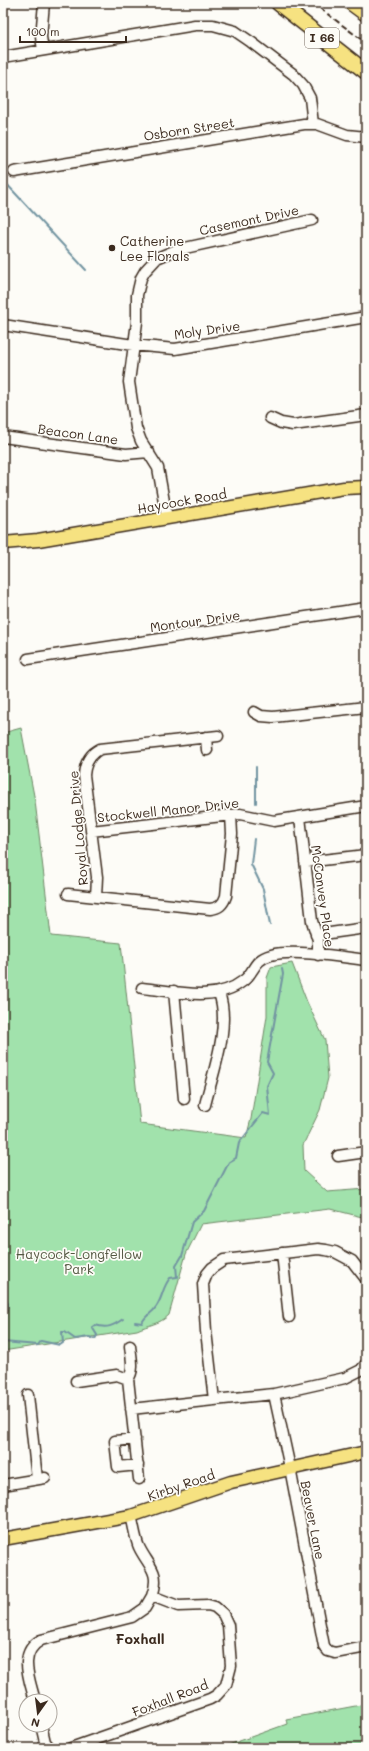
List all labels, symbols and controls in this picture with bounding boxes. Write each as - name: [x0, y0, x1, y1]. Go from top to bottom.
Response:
- scale bar: [20, 18, 126, 44]
- text: 100 m: [26, 23, 60, 39]
- road number: I 66: [305, 28, 339, 48]
- street label: Osborn Street: [142, 113, 236, 144]
- street label: Casemont Drive: [198, 201, 300, 238]
- place label: Catherine Lee Florals: [120, 232, 190, 264]
- marker: Catherine Lee Florals: [107, 243, 117, 253]
- street label: Moly Drive: [173, 316, 241, 343]
- street label: Beacon Lane: [37, 419, 119, 448]
- street label: Haycock Road: [136, 484, 228, 517]
- street label: Montour Drive: [149, 606, 241, 635]
- street label: Royal Lodge Drive: [64, 770, 91, 886]
- street label: Stockwell Manor Drive: [96, 794, 240, 825]
- street label: McConvey Place: [308, 844, 339, 948]
- park label: Haycock-Longfellow Park: [16, 1245, 142, 1277]
- street label: Kirby Road: [145, 1465, 217, 1504]
- street label: Beaver Lane: [298, 1479, 329, 1561]
- district label: Foxhall: [115, 1629, 165, 1648]
- street label: Foxhall Road: [129, 1675, 210, 1720]
- north arrow: [18, 1693, 58, 1733]
- text: N: [30, 1715, 41, 1731]

